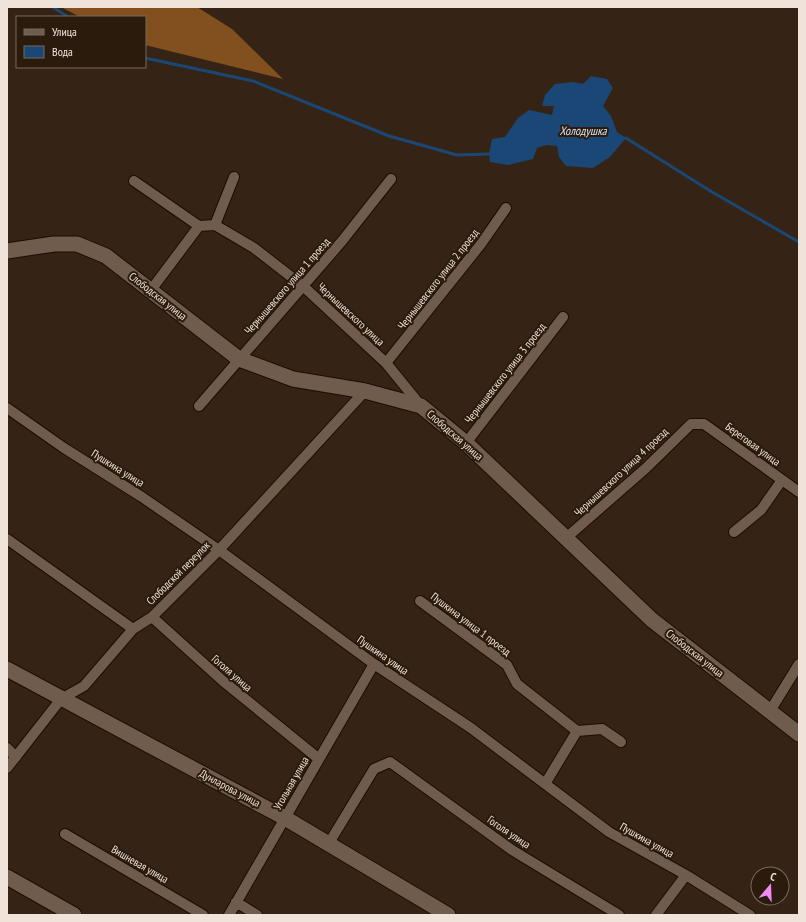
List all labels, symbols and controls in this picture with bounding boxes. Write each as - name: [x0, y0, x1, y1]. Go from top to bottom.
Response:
- legend: [16, 16, 146, 68]
- text: Улица: [52, 24, 77, 39]
- text: Вода: [52, 44, 73, 59]
- water label: Холодушка: [559, 123, 608, 138]
- street label: Чернышевского улица 2 проезд: [394, 226, 482, 332]
- street label: Чернышевского улица 1 проезд: [241, 235, 333, 337]
- street label: Слободская улица: [126, 269, 190, 323]
- street label: Чернышевского улица: [315, 279, 387, 349]
- street label: Чернышевского улица 3 проезд: [461, 320, 549, 426]
- street label: Слободская улица: [424, 407, 486, 463]
- street label: Береговая улица: [723, 419, 783, 469]
- street label: Чернышевского улица 4 проезд: [571, 425, 671, 519]
- street label: Пушкина улица: [89, 446, 147, 490]
- street label: Слободской переулок: [143, 538, 213, 608]
- street label: Пушкина улица 1 проезд: [428, 589, 514, 659]
- street label: Слободская улица: [663, 626, 727, 680]
- street label: Пушкина улица: [355, 632, 411, 678]
- street label: Гоголя улица: [209, 652, 255, 694]
- street label: Угольная улица: [270, 754, 312, 812]
- street label: Дунларова улица: [197, 766, 263, 810]
- street label: Гоголя улица: [485, 812, 533, 852]
- street label: Пушкина улица: [618, 819, 676, 861]
- street label: Вишневая улица: [109, 842, 171, 886]
- north arrow: [750, 866, 790, 906]
- text: С: [769, 869, 778, 884]

